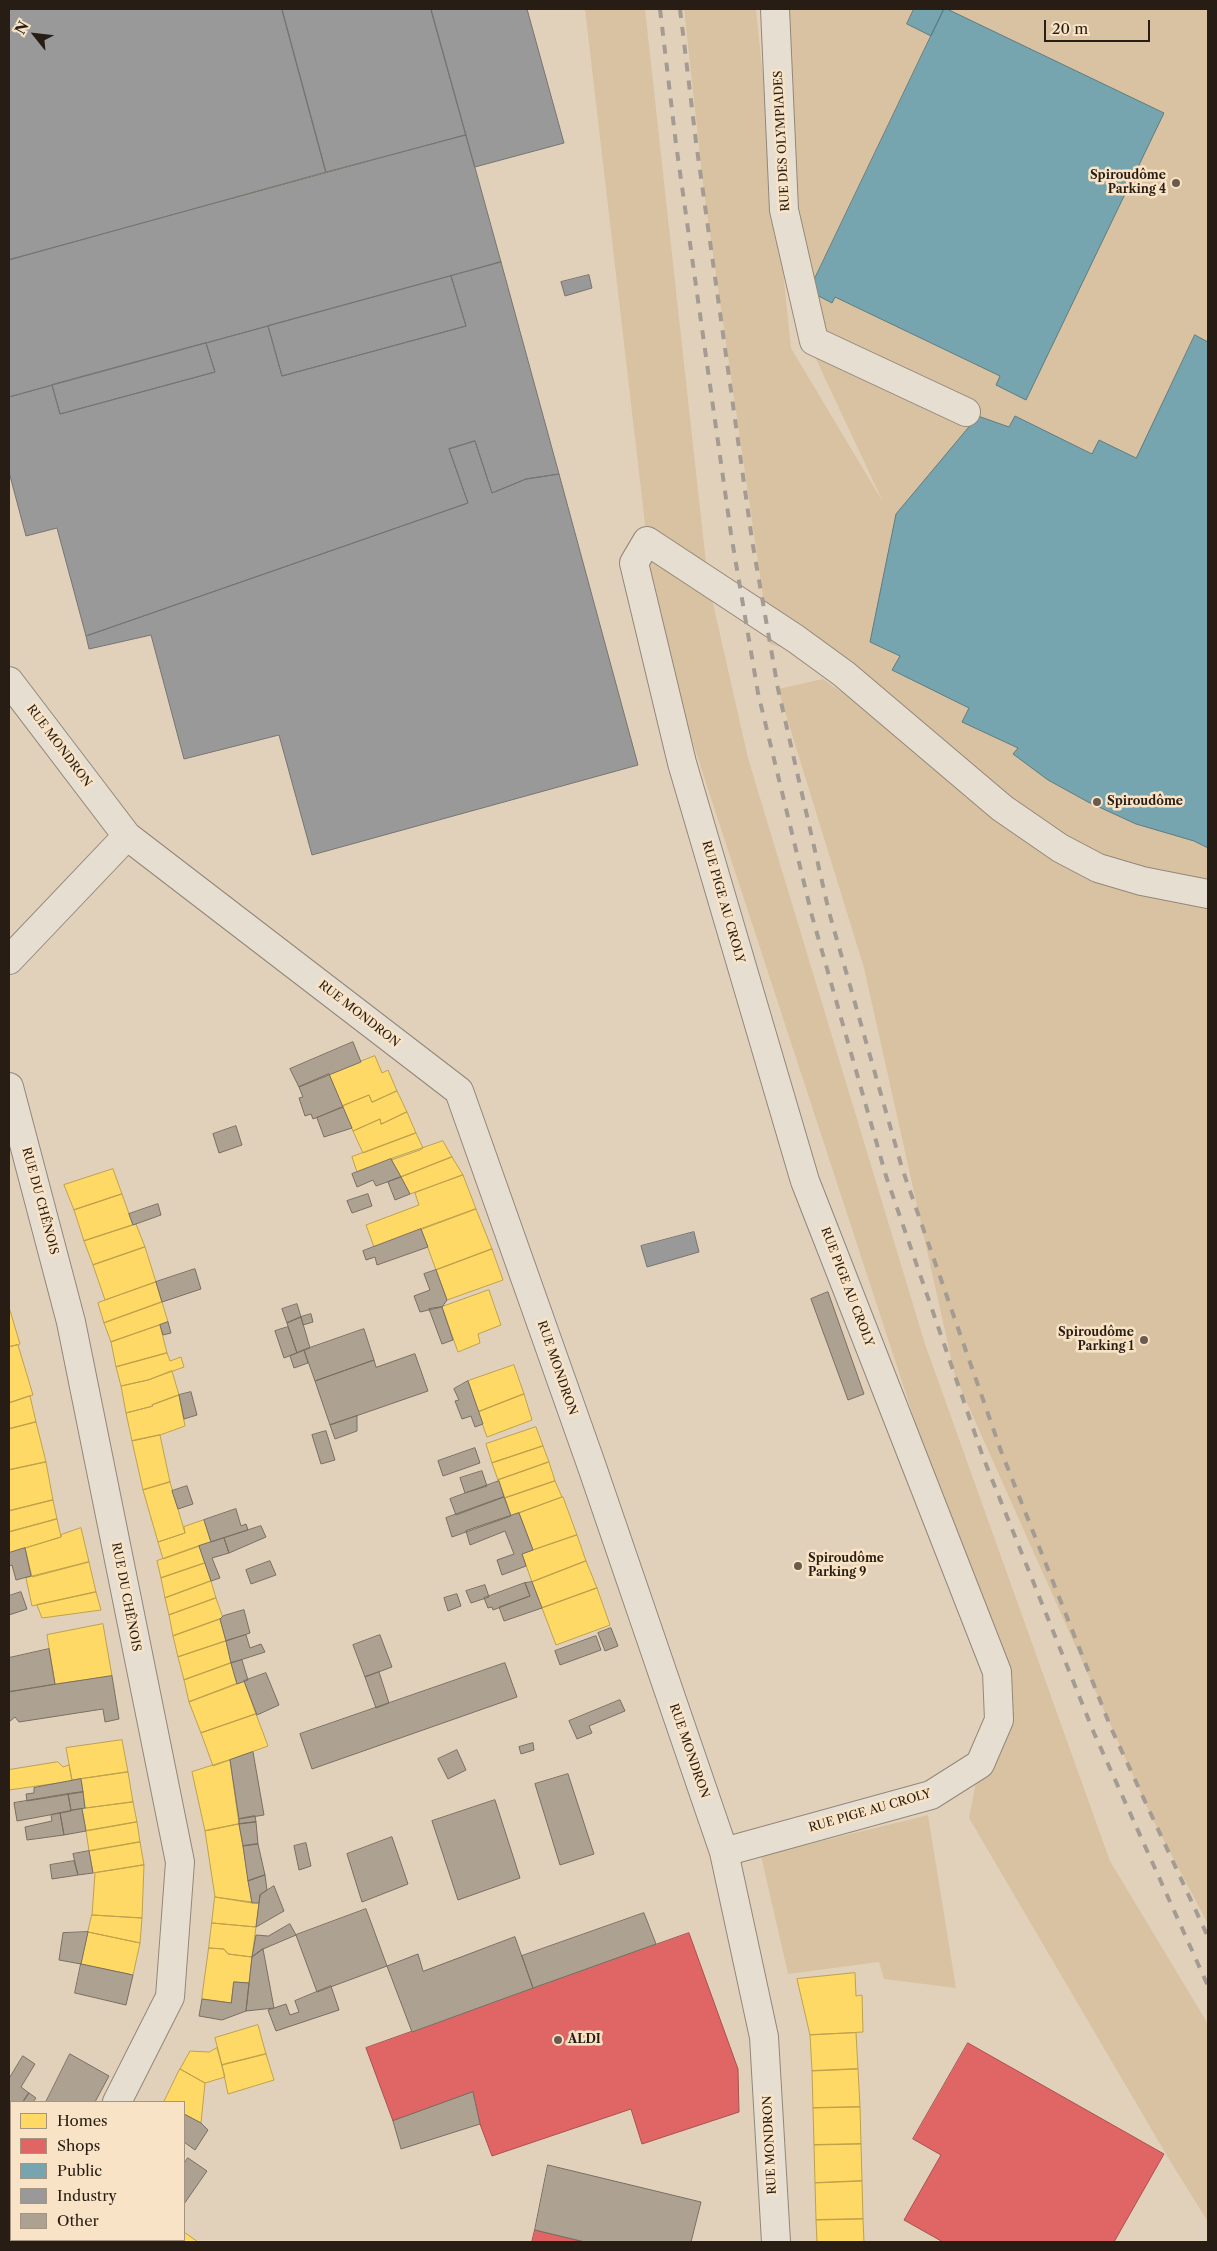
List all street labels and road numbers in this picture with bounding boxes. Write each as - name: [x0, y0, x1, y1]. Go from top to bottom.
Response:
- street label: RUE DES OLYMPIADES: [771, 70, 793, 212]
- street label: RUE MONDRON: [23, 702, 95, 790]
- street label: RUE PIGE AU CROLY: [699, 839, 747, 965]
- street label: RUE MONDRON: [316, 978, 402, 1050]
- street label: RUE DU CHÊNOIS: [19, 1146, 61, 1256]
- street label: RUE PIGE AU CROLY: [818, 1225, 876, 1349]
- street label: RUE MONDRON: [534, 1319, 580, 1417]
- street label: RUE DU CHÊNOIS: [108, 1541, 144, 1653]
- street label: RUE MONDRON: [666, 1702, 712, 1800]
- street label: RUE PIGE AU CROLY: [807, 1787, 933, 1835]
- street label: RUE MONDRON: [760, 2095, 780, 2195]

